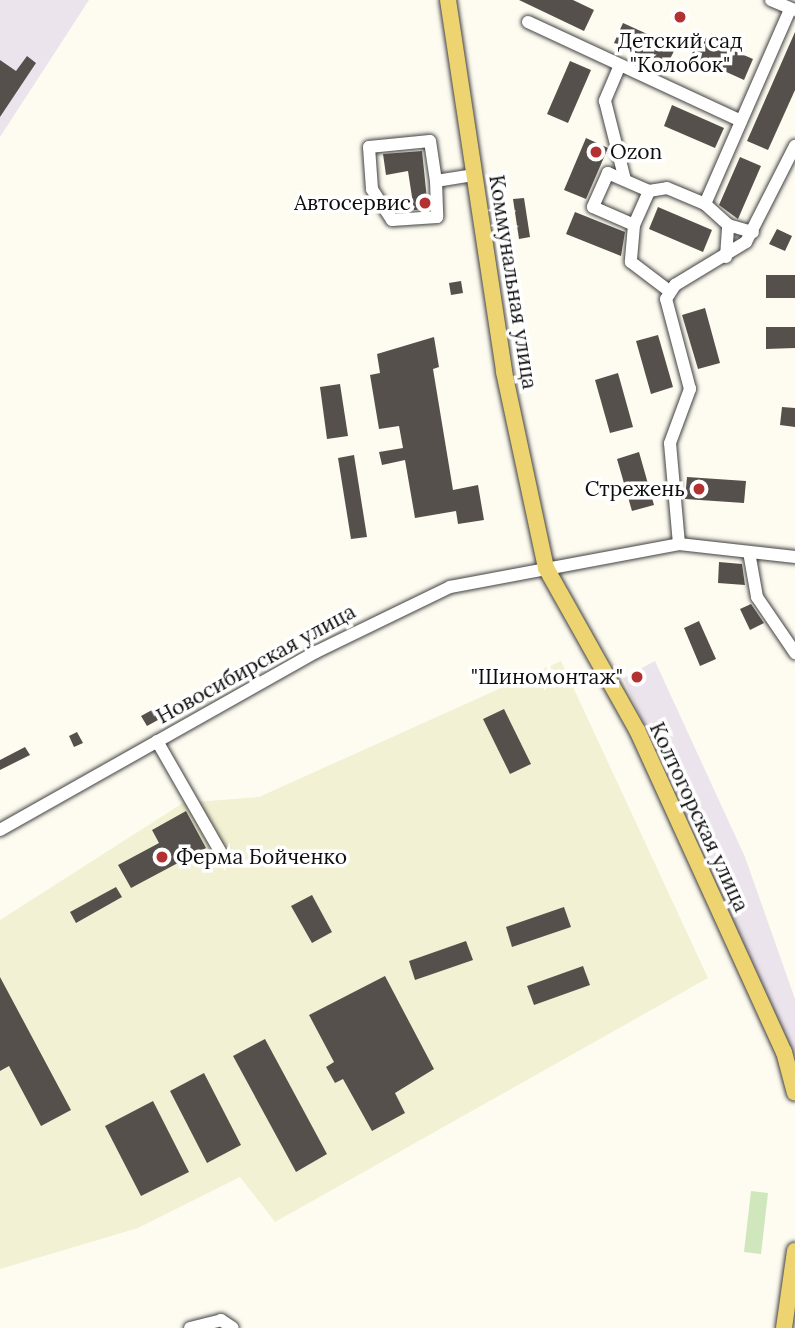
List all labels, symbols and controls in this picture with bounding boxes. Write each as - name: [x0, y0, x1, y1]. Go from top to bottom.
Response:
- marker: Детский сад "Колобок": [672, 9, 688, 25]
- place label: Детский сад "Колобок": [618, 28, 742, 78]
- place label: Ozon: [610, 139, 662, 165]
- marker: Ozon: [588, 144, 604, 160]
- street label: Коммунальная улица: [484, 173, 542, 391]
- place label: Автосервис: [294, 190, 411, 216]
- marker: Автосервис: [417, 195, 433, 211]
- place label: Стрежень: [585, 476, 685, 502]
- marker: Стрежень: [691, 481, 707, 497]
- street label: Новосибирская улица: [152, 599, 360, 729]
- place label: "Шиномонтаж": [471, 664, 623, 690]
- marker: "Шиномонтаж": [629, 669, 645, 685]
- street label: Колтогорская улица: [644, 718, 754, 916]
- place label: Ферма Бойченко: [176, 844, 347, 870]
- marker: Ферма Бойченко: [154, 849, 170, 865]

